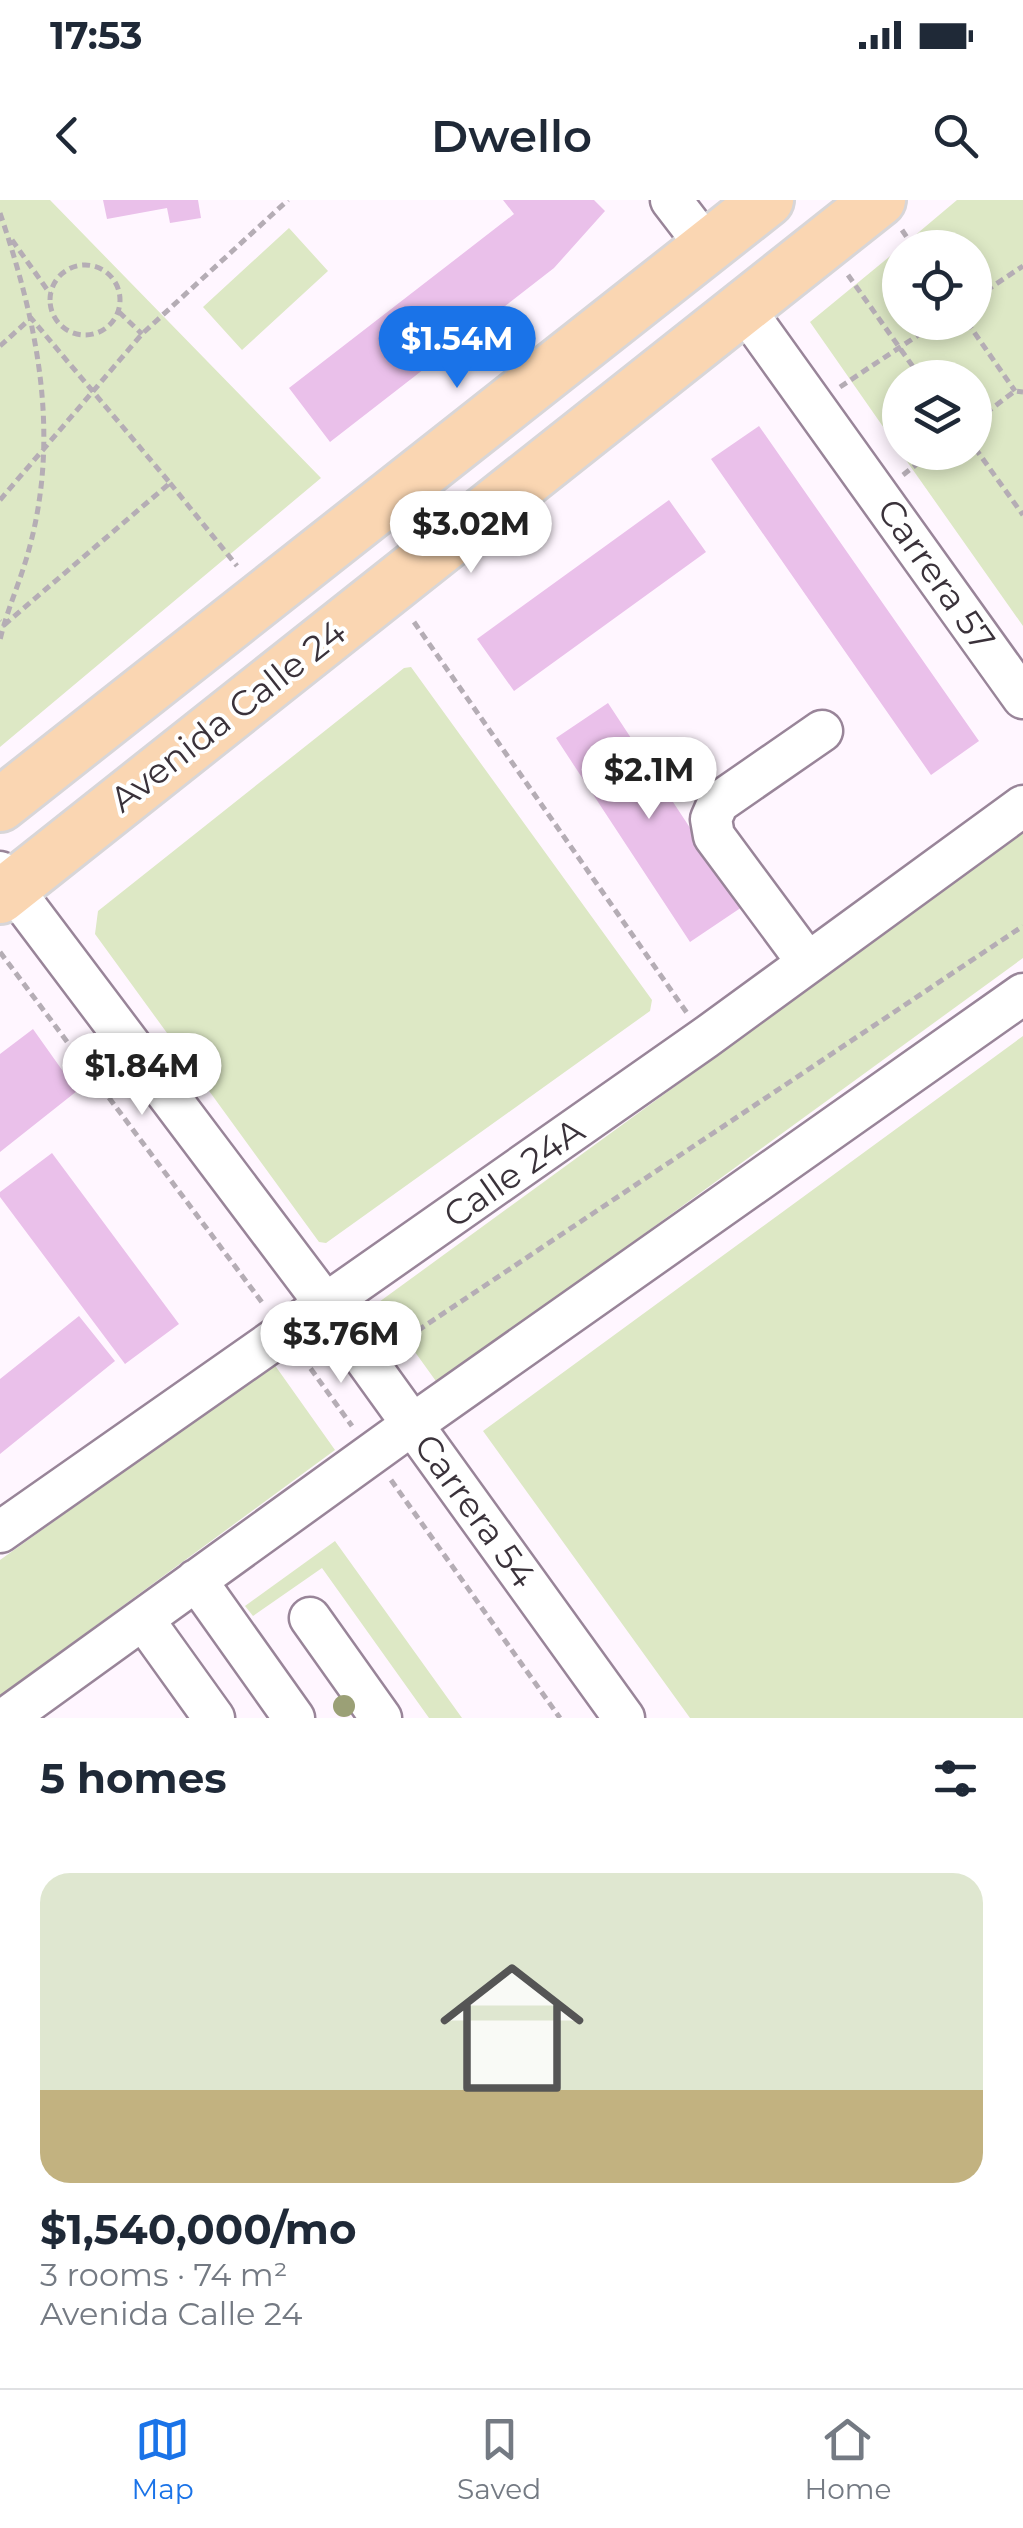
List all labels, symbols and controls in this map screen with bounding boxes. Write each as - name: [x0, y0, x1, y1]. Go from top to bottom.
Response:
- text: 17:53: [50, 12, 143, 59]
- icon: back: [40, 108, 95, 163]
- text: Dwello: [431, 108, 592, 163]
- icon: search: [928, 108, 983, 163]
- map controls: [882, 230, 992, 470]
- button: locate: [882, 230, 992, 340]
- pin: $1.54M: [376, 306, 538, 391]
- text: $1.54M: [401, 319, 513, 358]
- button: layers: [882, 360, 992, 470]
- street label: Carrera 57: [868, 490, 1005, 659]
- pin: $3.02M: [390, 491, 552, 576]
- text: $3.02M: [412, 504, 530, 543]
- street label: Avenida Calle 24: [101, 610, 354, 821]
- pin: $2.1M: [579, 737, 719, 822]
- text: $2.1M: [604, 750, 694, 789]
- pin: $1.84M: [61, 1033, 223, 1118]
- text: $1.84M: [84, 1046, 200, 1085]
- street label: Calle 24A: [435, 1108, 593, 1237]
- pin: $3.76M: [260, 1301, 422, 1386]
- text: $3.76M: [282, 1314, 400, 1353]
- street label: Carrera 54: [405, 1426, 545, 1596]
- icon: filters: [928, 1751, 983, 1806]
- text: 5 homes: [40, 1752, 227, 1804]
- icon: home: [422, 1938, 602, 2118]
- text: $1,540,000/mo: [40, 2203, 356, 2255]
- text: 3 rooms · 74 m²: [40, 2255, 287, 2294]
- text: Avenida Calle 24: [40, 2294, 302, 2333]
- tab: Map: [132, 2412, 194, 2506]
- tab: Saved: [457, 2412, 541, 2506]
- tab: Home: [804, 2412, 891, 2506]

